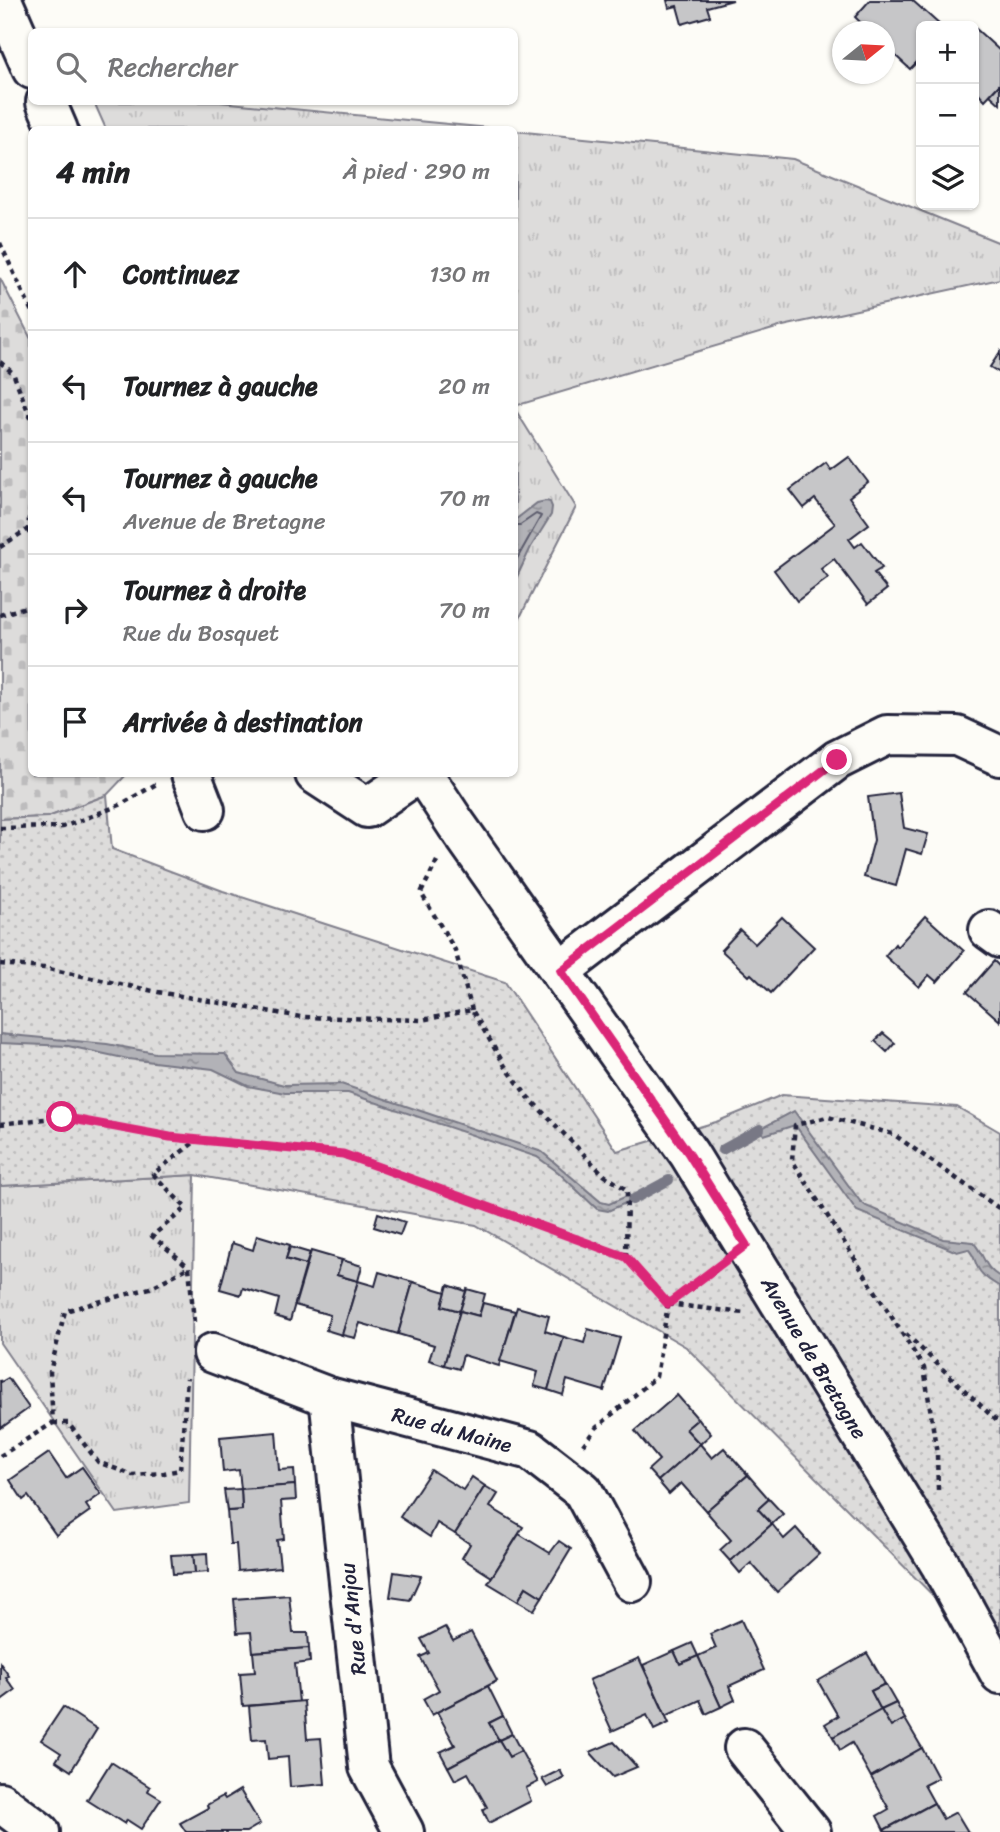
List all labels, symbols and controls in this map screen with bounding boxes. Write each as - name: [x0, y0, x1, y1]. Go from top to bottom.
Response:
- north arrow: [832, 21, 895, 84]
- map controls: [916, 21, 979, 210]
- button: +: [916, 21, 979, 84]
- search box: [28, 28, 518, 105]
- text: Rechercher: [108, 44, 238, 90]
- icon: search: [52, 48, 90, 86]
- button: −: [916, 84, 979, 147]
- text: 4 min: [56, 145, 130, 199]
- button: layers: [916, 147, 979, 210]
- text: À pied · 290 m: [343, 151, 490, 192]
- text: Continuez: [123, 251, 239, 297]
- text: 130 m: [429, 254, 490, 295]
- icon: ahead: [56, 255, 94, 293]
- text: Tournez à gauche: [123, 363, 318, 409]
- text: 20 m: [439, 366, 490, 407]
- icon: left: [56, 367, 94, 405]
- text: Tournez à gauche: [123, 455, 318, 501]
- text: 70 m: [439, 478, 490, 519]
- icon: left: [56, 479, 94, 517]
- text: Avenue de Bretagne: [123, 501, 326, 542]
- text: Tournez à droite: [123, 567, 306, 613]
- text: 70 m: [439, 590, 490, 631]
- icon: right: [56, 591, 94, 629]
- text: Rue du Bosquet: [123, 613, 279, 654]
- text: Arrivée à destination: [123, 699, 363, 745]
- icon: arrive: [56, 703, 94, 741]
- route end: [821, 744, 852, 775]
- route start: [46, 1101, 77, 1132]
- street label: Avenue de Bretagne: [750, 1268, 878, 1447]
- street label: Rue du Maine: [388, 1396, 516, 1464]
- street label: Rue d'Anjou: [328, 1560, 378, 1677]

